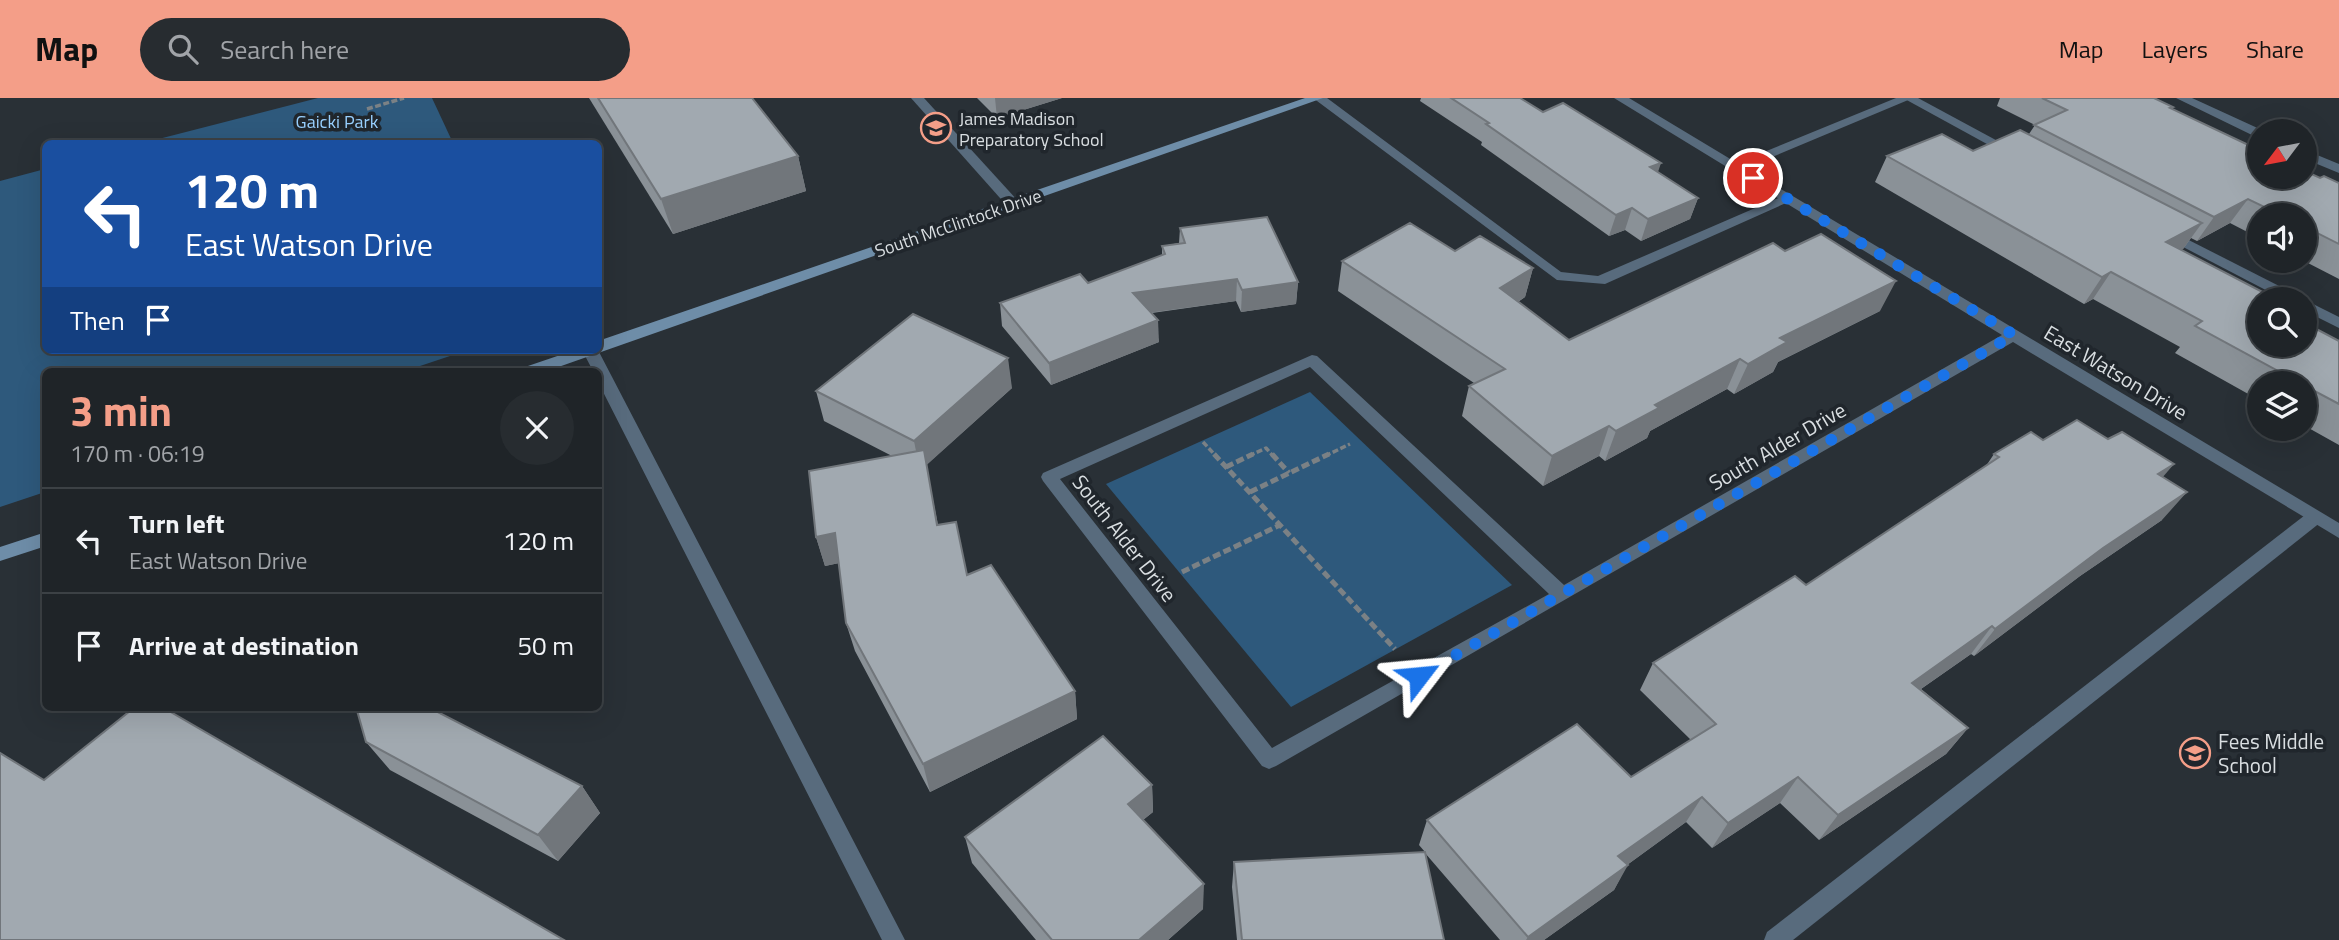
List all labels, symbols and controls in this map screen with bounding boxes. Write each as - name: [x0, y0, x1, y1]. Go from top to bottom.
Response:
- search box: [140, 18, 630, 81]
- text: Map: [35, 24, 98, 74]
- icon: search: [164, 30, 202, 68]
- text: Search here: [220, 30, 349, 69]
- text: Map: [2059, 31, 2104, 67]
- text: Layers: [2142, 31, 2208, 67]
- text: Share: [2246, 31, 2304, 67]
- place label: James Madison Preparatory School: [959, 105, 1104, 153]
- park label: Gaicki Park: [296, 108, 379, 135]
- school or university icon: James Madison Preparatory School: [919, 111, 953, 145]
- north arrow: [2247, 119, 2317, 189]
- map controls: [2247, 119, 2317, 441]
- pin: [1723, 148, 1783, 208]
- text: 120 m: [185, 152, 319, 227]
- icon: arrive: [1734, 159, 1772, 197]
- icon: left: [70, 168, 161, 259]
- street label: South McClintock Drive: [871, 182, 1045, 264]
- button: sound: [2247, 203, 2317, 273]
- text: East Watson Drive: [185, 220, 433, 268]
- button: search: [2247, 287, 2317, 357]
- text: Then: [70, 301, 125, 340]
- icon: arrive: [139, 301, 177, 339]
- street label: East Watson Drive: [2038, 316, 2194, 428]
- button: layers: [2247, 371, 2317, 441]
- text: 3 min: [70, 378, 172, 442]
- button: close: [500, 391, 574, 465]
- street label: South Alder Drive: [1702, 394, 1852, 498]
- text: 170 m · 06:19: [70, 436, 205, 471]
- street label: South Alder Drive: [1065, 468, 1185, 608]
- text: Turn left: [129, 504, 224, 543]
- text: 120 m: [503, 521, 574, 560]
- icon: left: [70, 522, 108, 560]
- text: East Watson Drive: [129, 543, 307, 578]
- text: Arrive at destination: [129, 626, 359, 665]
- text: 50 m: [517, 626, 574, 665]
- icon: arrive: [70, 627, 108, 665]
- position arrow: [1382, 639, 1456, 713]
- place label: Fees Middle School: [2218, 725, 2324, 781]
- school or university icon: Fees Middle School: [2178, 736, 2212, 770]

